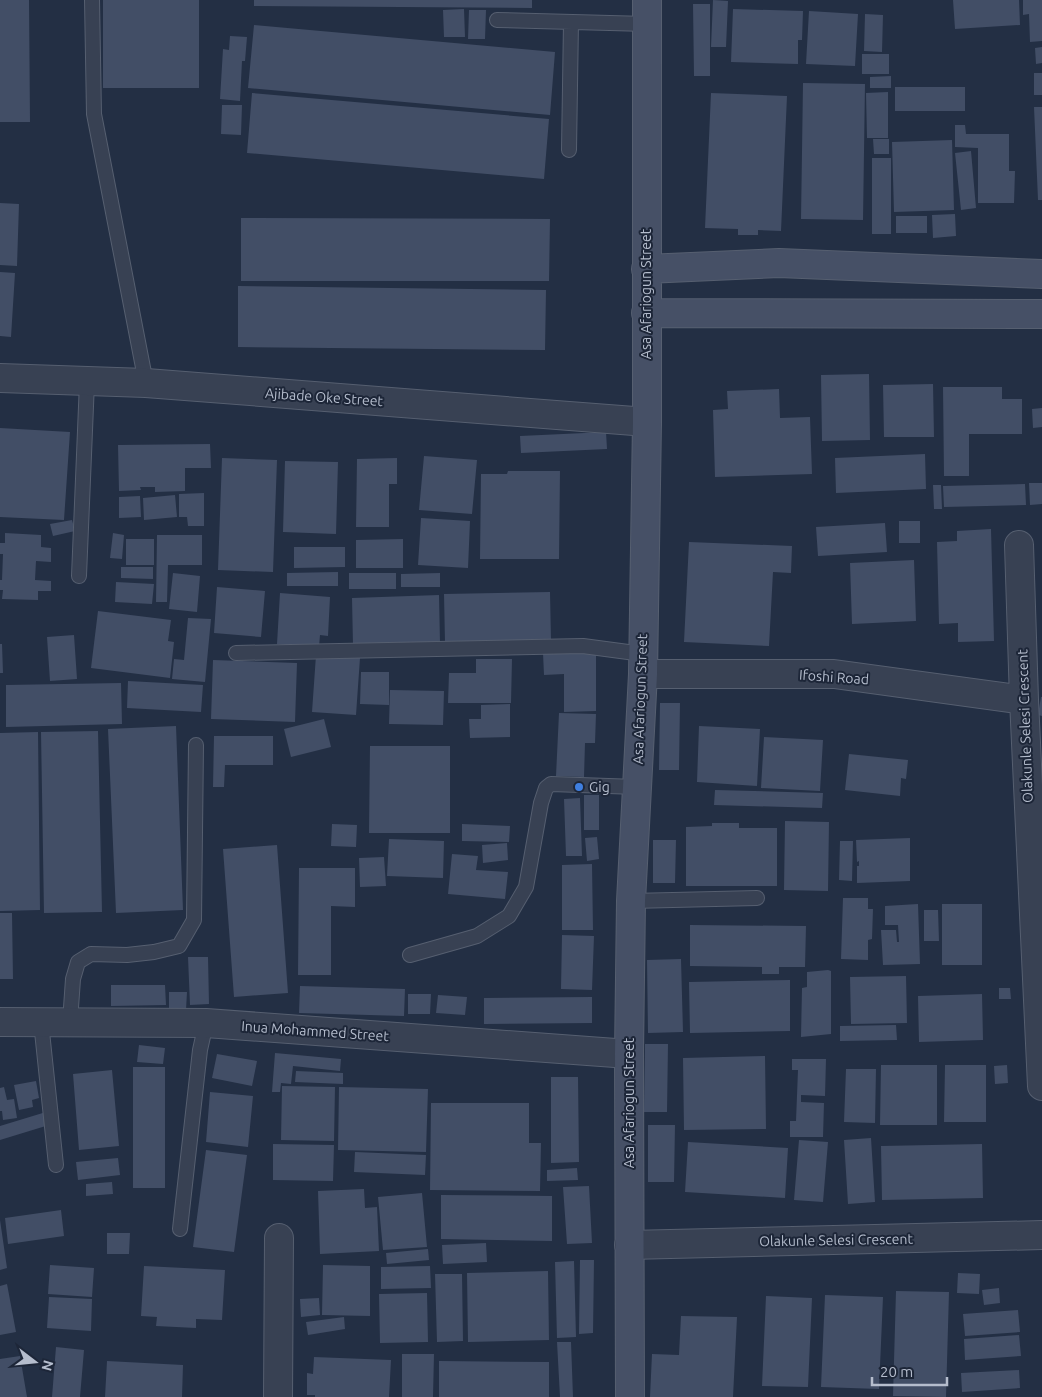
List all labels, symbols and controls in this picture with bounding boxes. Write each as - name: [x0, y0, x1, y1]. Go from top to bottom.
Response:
- street label: Asa Afariogun Street: [638, 228, 654, 359]
- street label: Ajibade Oke Street: [265, 385, 384, 409]
- street label: Asa Afariogun Street: [630, 633, 650, 765]
- street label: Olakunle Selesi Crescent: [1014, 648, 1036, 803]
- street label: Ifoshi Road: [799, 667, 869, 687]
- place label: Gig: [589, 779, 610, 795]
- marker: Gig: [573, 781, 585, 793]
- street label: Inua Mohammed Street: [241, 1018, 390, 1044]
- street label: Asa Afariogun Street: [621, 1037, 637, 1168]
- street label: Olakunle Selesi Crescent: [759, 1231, 914, 1249]
- north arrow: [10, 1337, 60, 1387]
- scale bar: [872, 1354, 947, 1386]
- text: N: [38, 1358, 57, 1373]
- text: 20 m: [880, 1363, 913, 1380]

